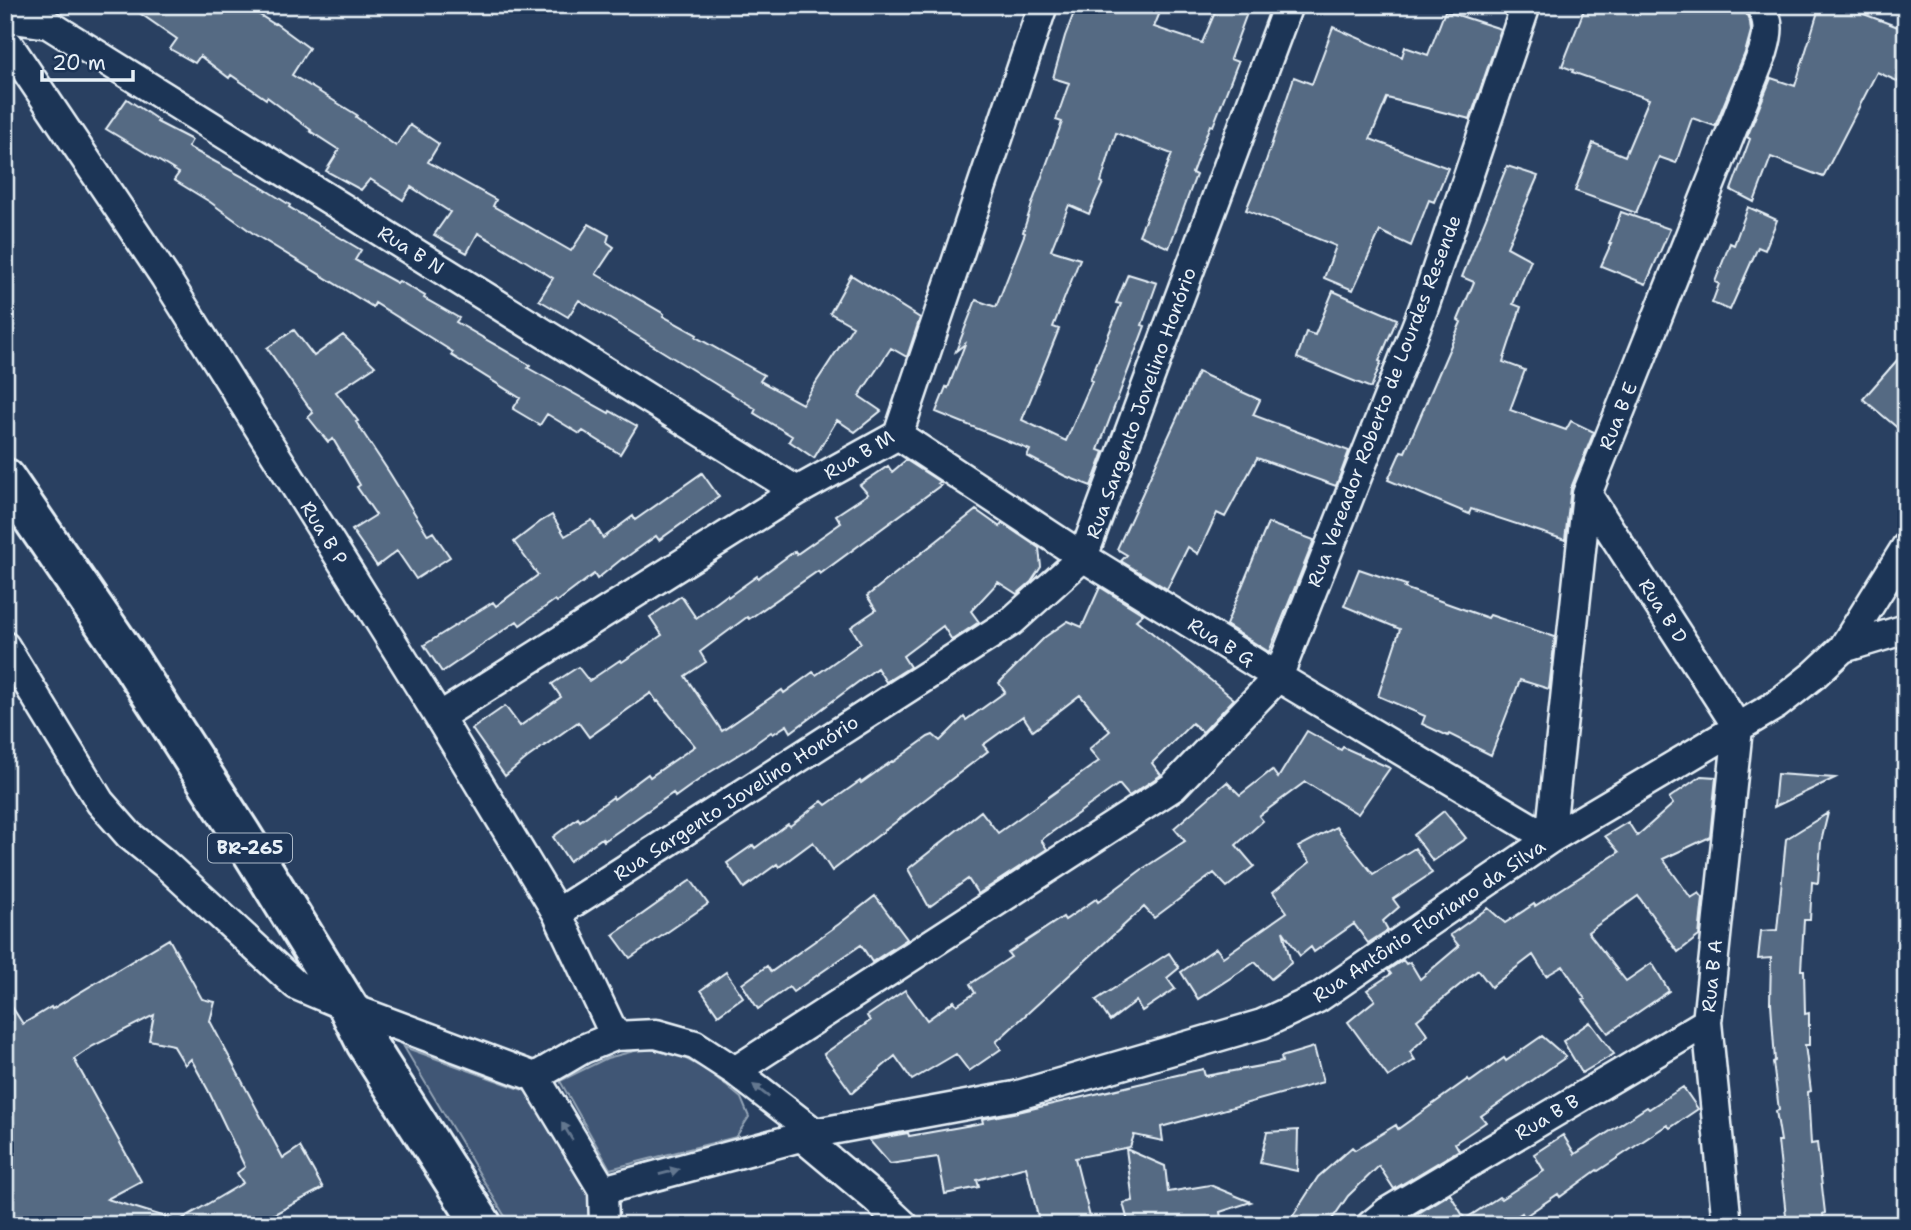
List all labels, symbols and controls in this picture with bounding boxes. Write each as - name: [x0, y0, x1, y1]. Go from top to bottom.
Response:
- scale bar: [42, 38, 133, 82]
- text: 20 m: [52, 49, 106, 77]
- street label: Rua Vereador Roberto de Lourdes Resende: [1301, 211, 1467, 591]
- street label: Rua B N: [373, 220, 449, 280]
- street label: Rua Sargento Jovelino Honório: [1080, 264, 1202, 542]
- street label: Rua B E: [1593, 378, 1643, 454]
- street label: Rua B M: [819, 424, 899, 486]
- street label: Rua B P: [295, 496, 353, 570]
- street label: Rua B D: [1633, 574, 1693, 648]
- street label: Rua B G: [1183, 612, 1259, 672]
- street label: Rua Sargento Jovelino Honório: [609, 709, 863, 887]
- road number: BR-265: [208, 834, 292, 862]
- street label: Rua Antônio Floriano da Silva: [1308, 834, 1550, 1008]
- street label: Rua B A: [1696, 938, 1728, 1014]
- one-way arrow: [752, 1085, 770, 1099]
- street label: Rua B B: [1510, 1088, 1584, 1146]
- one-way arrow: [561, 1122, 574, 1141]
- one-way arrow: [658, 1166, 680, 1177]

